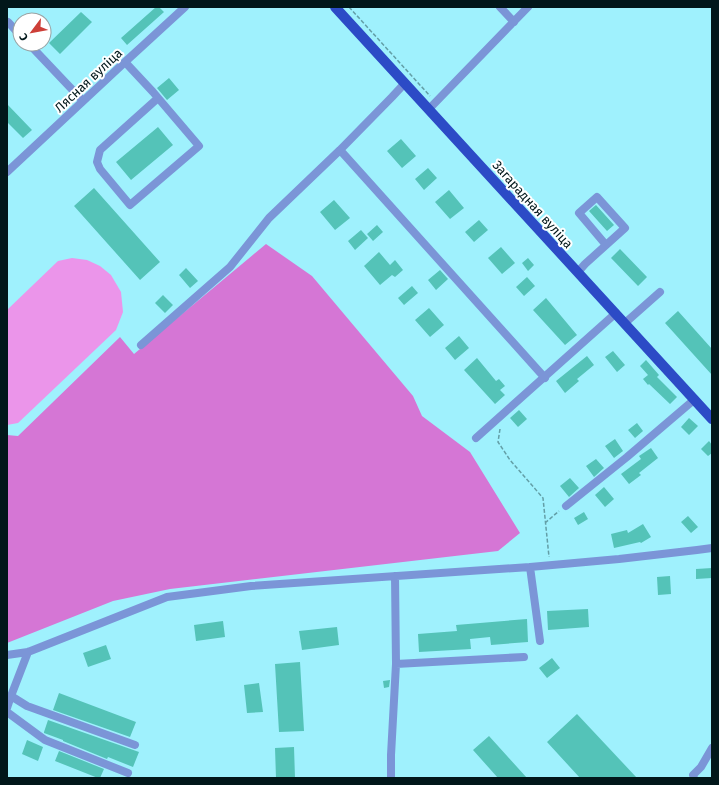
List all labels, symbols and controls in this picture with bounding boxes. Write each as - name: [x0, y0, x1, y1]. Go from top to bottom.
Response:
- north arrow: [12, 12, 52, 52]
- text: С: [16, 30, 31, 43]
- street label: Лясная вуліца: [52, 45, 125, 115]
- street label: Загарадная вуліца: [489, 158, 576, 251]

